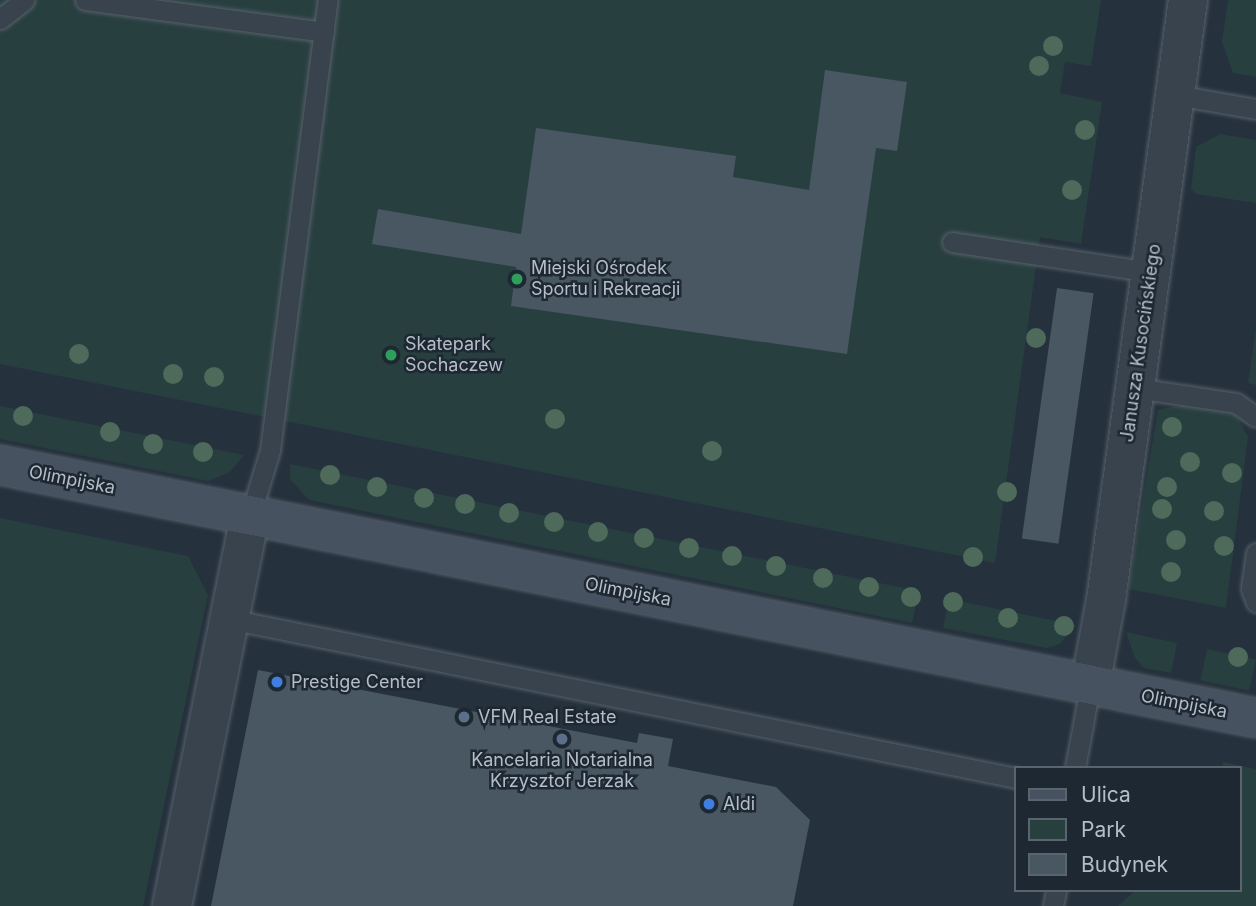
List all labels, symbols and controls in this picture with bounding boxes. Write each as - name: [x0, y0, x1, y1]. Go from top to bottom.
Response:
- street label: Janusza Kusocińskiego: [1116, 242, 1166, 444]
- place label: Miejski Ośrodek Sportu i Rekreacji: [531, 258, 680, 300]
- marker: Miejski Ośrodek Sportu i Rekreacji: [509, 271, 525, 287]
- place label: Skatepark Sochaczew: [405, 334, 503, 376]
- marker: Skatepark Sochaczew: [383, 347, 399, 363]
- street label: Olimpijska: [27, 461, 117, 499]
- street label: Olimpijska: [583, 573, 673, 611]
- place label: Prestige Center: [291, 671, 423, 693]
- marker: Prestige Center: [269, 674, 285, 690]
- street label: Olimpijska: [1139, 685, 1229, 723]
- place label: VFM Real Estate: [478, 706, 616, 728]
- marker: VFM Real Estate: [456, 709, 472, 725]
- marker: Kancelaria Notarialna Krzysztof Jerzak: [554, 731, 570, 747]
- place label: Kancelaria Notarialna Krzysztof Jerzak: [471, 750, 653, 792]
- legend: [1014, 766, 1242, 892]
- text: Ulica: [1081, 782, 1131, 807]
- place label: Aldi: [723, 793, 755, 815]
- marker: Aldi: [701, 796, 717, 812]
- text: Park: [1081, 817, 1126, 842]
- text: Budynek: [1081, 852, 1168, 877]

